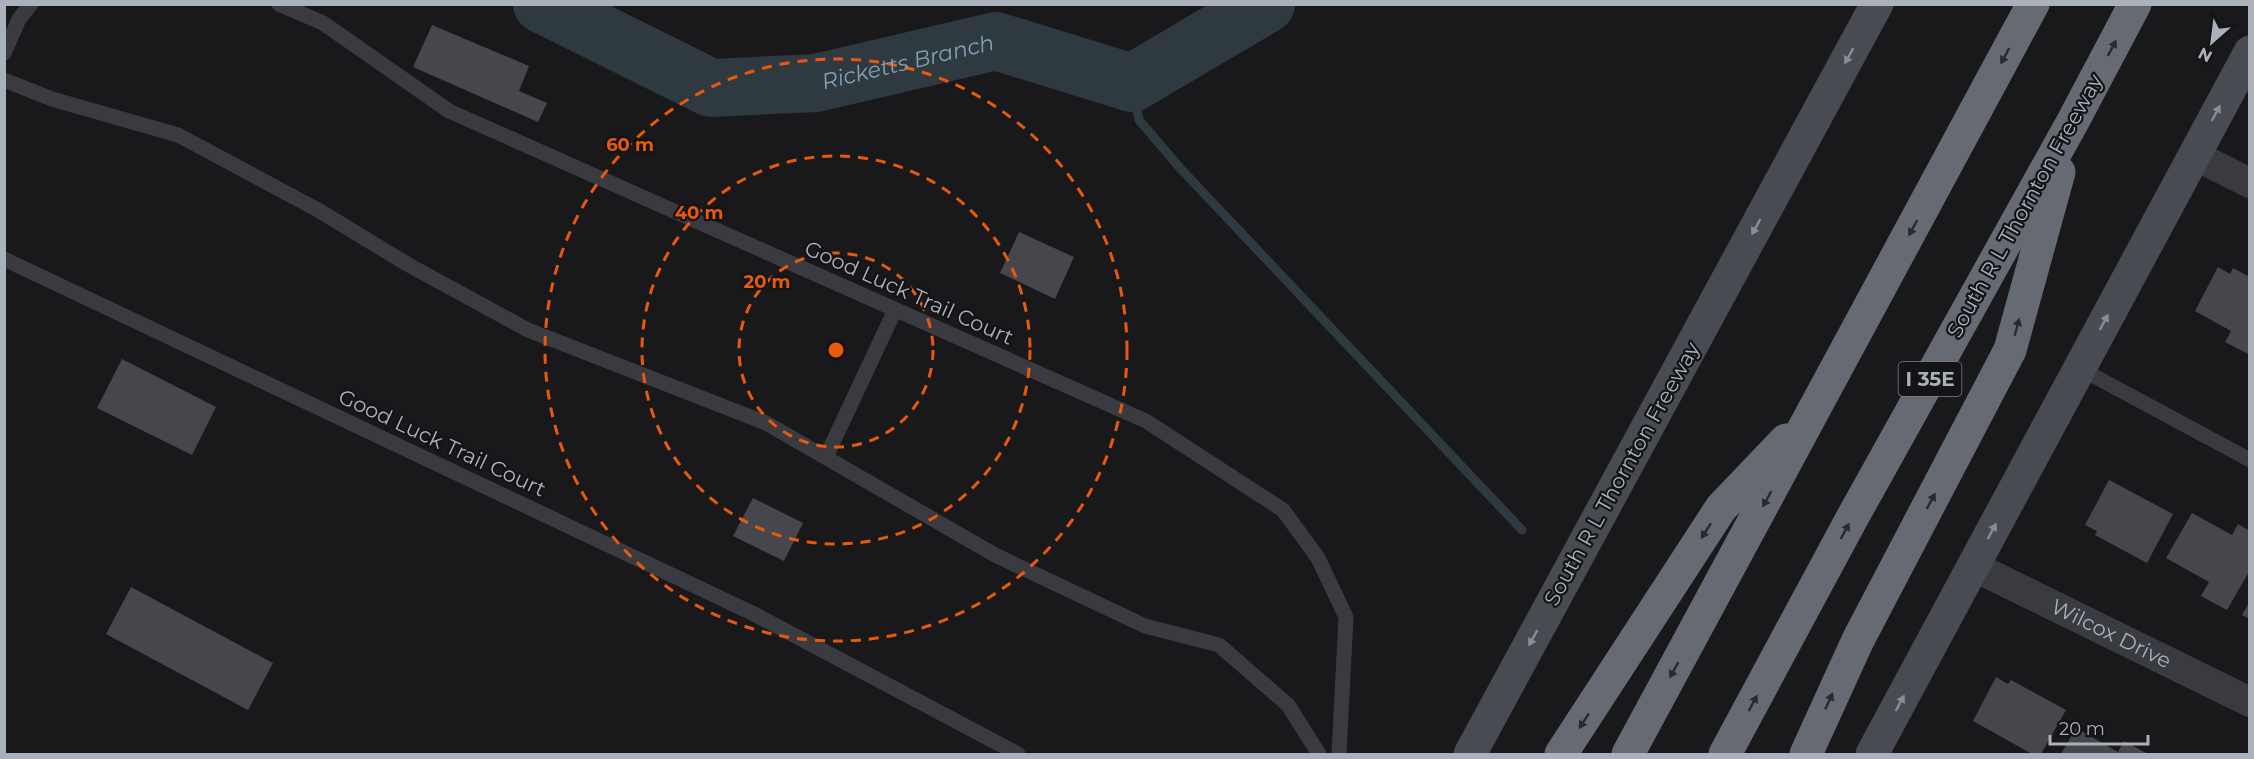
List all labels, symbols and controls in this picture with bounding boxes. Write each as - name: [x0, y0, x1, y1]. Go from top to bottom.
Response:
- north arrow: [2182, 12, 2242, 72]
- water label: Ricketts Branch: [819, 29, 997, 95]
- one-way arrow: [2107, 39, 2117, 56]
- text: N: [2195, 43, 2215, 66]
- one-way arrow: [1844, 48, 1854, 65]
- one-way arrow: [2000, 48, 2010, 65]
- street label: South R L Thornton Freeway: [1941, 69, 2108, 342]
- one-way arrow: [2211, 105, 2221, 122]
- text: 60 m: [606, 134, 654, 156]
- text: 40 m: [675, 202, 723, 224]
- one-way arrow: [1751, 219, 1761, 236]
- one-way arrow: [1908, 220, 1918, 237]
- street label: Good Luck Trail Court: [801, 235, 1017, 350]
- text: 20 m: [744, 271, 790, 293]
- one-way arrow: [2099, 313, 2109, 330]
- one-way arrow: [2012, 318, 2022, 336]
- street label: South R L Thornton Freeway: [1538, 337, 1705, 610]
- centre of rings: [826, 340, 846, 360]
- road number: I 35E: [1898, 362, 1962, 396]
- street label: Good Luck Trail Court: [335, 383, 550, 502]
- one-way arrow: [1762, 490, 1772, 507]
- one-way arrow: [1926, 493, 1936, 510]
- one-way arrow: [1840, 522, 1850, 539]
- one-way arrow: [1987, 522, 1997, 539]
- one-way arrow: [1700, 523, 1711, 539]
- street label: Wilcox Drive: [2047, 593, 2176, 673]
- one-way arrow: [1528, 630, 1538, 647]
- one-way arrow: [1669, 662, 1679, 679]
- one-way arrow: [1825, 692, 1834, 709]
- one-way arrow: [1748, 694, 1758, 711]
- one-way arrow: [1895, 694, 1905, 711]
- scale bar: [2050, 708, 2148, 746]
- one-way arrow: [1578, 712, 1589, 729]
- text: 20 m: [2059, 718, 2105, 740]

